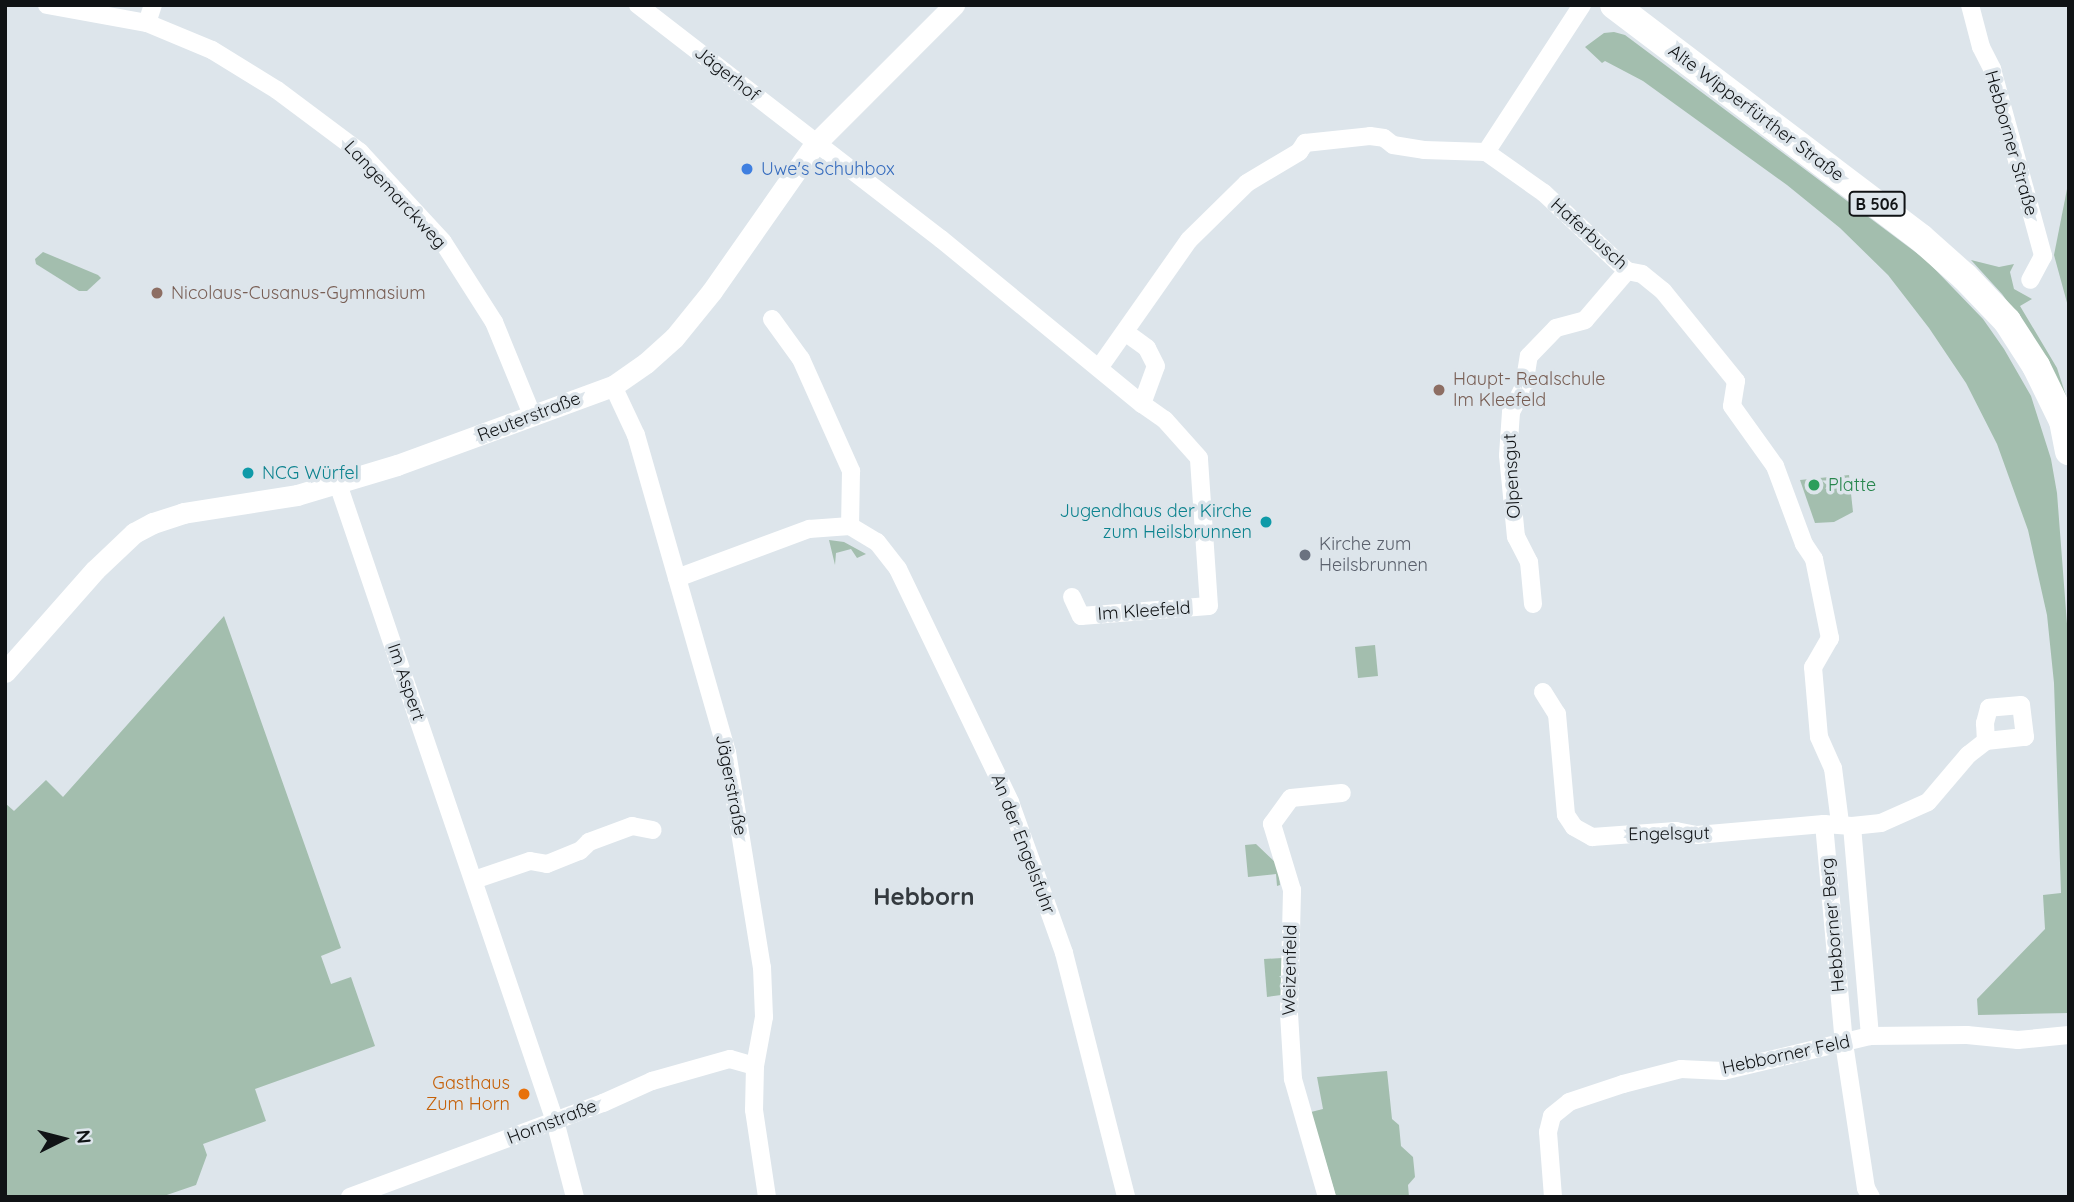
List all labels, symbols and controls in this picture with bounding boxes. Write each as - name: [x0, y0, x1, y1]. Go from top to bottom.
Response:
- street label: Alte Wipperfürther Straße: [1664, 40, 1848, 186]
- street label: Jägerhof: [690, 42, 764, 106]
- street label: Hebborner Straße: [1980, 68, 2042, 218]
- street label: Langemarckweg: [340, 137, 450, 253]
- place label: Uwe's Schuhbox: [761, 158, 895, 180]
- marker: Uwe's Schuhbox: [739, 161, 755, 177]
- road number: B 506: [1847, 192, 1907, 216]
- street label: Haferbusch: [1546, 194, 1632, 274]
- place label: Nicolaus-Cusanus-Gymnasium: [171, 282, 426, 304]
- marker: Nicolaus-Cusanus-Gymnasium: [149, 285, 165, 301]
- place label: Haupt- Realschule Im Kleefeld: [1453, 369, 1605, 412]
- marker: Haupt- Realschule Im Kleefeld: [1431, 382, 1447, 398]
- street label: Reuterstraße: [474, 387, 584, 447]
- street label: Olpensgut: [1499, 433, 1525, 519]
- place label: NCG Würfel: [262, 462, 359, 484]
- marker: NCG Würfel: [240, 465, 256, 481]
- place label: Platte: [1828, 474, 1876, 496]
- marker: Platte: [1806, 477, 1822, 493]
- place label: Jugendhaus der Kirche zum Heilsbrunnen: [1060, 501, 1252, 544]
- marker: Jugendhaus der Kirche zum Heilsbrunnen: [1258, 514, 1274, 530]
- place label: Kirche zum Heilsbrunnen: [1319, 534, 1428, 576]
- marker: Kirche zum Heilsbrunnen: [1297, 547, 1313, 563]
- street label: Im Kleefeld: [1097, 597, 1191, 625]
- street label: Im Aspert: [383, 641, 429, 723]
- street label: Jägerstraße: [711, 733, 751, 837]
- street label: An der Engelsfuhr: [986, 771, 1060, 917]
- street label: Engelsgut: [1628, 822, 1710, 846]
- street label: Hebborner Berg: [1816, 857, 1850, 993]
- district label: Hebborn: [873, 883, 975, 911]
- street label: Weizenfeld: [1278, 924, 1302, 1016]
- street label: Hebborner Feld: [1720, 1031, 1852, 1079]
- place label: Gasthaus Zum Horn: [426, 1073, 510, 1116]
- marker: Gasthaus Zum Horn: [516, 1086, 532, 1102]
- street label: Hornstraße: [504, 1095, 600, 1149]
- north arrow: [28, 1104, 98, 1174]
- text: N: [71, 1129, 97, 1145]

